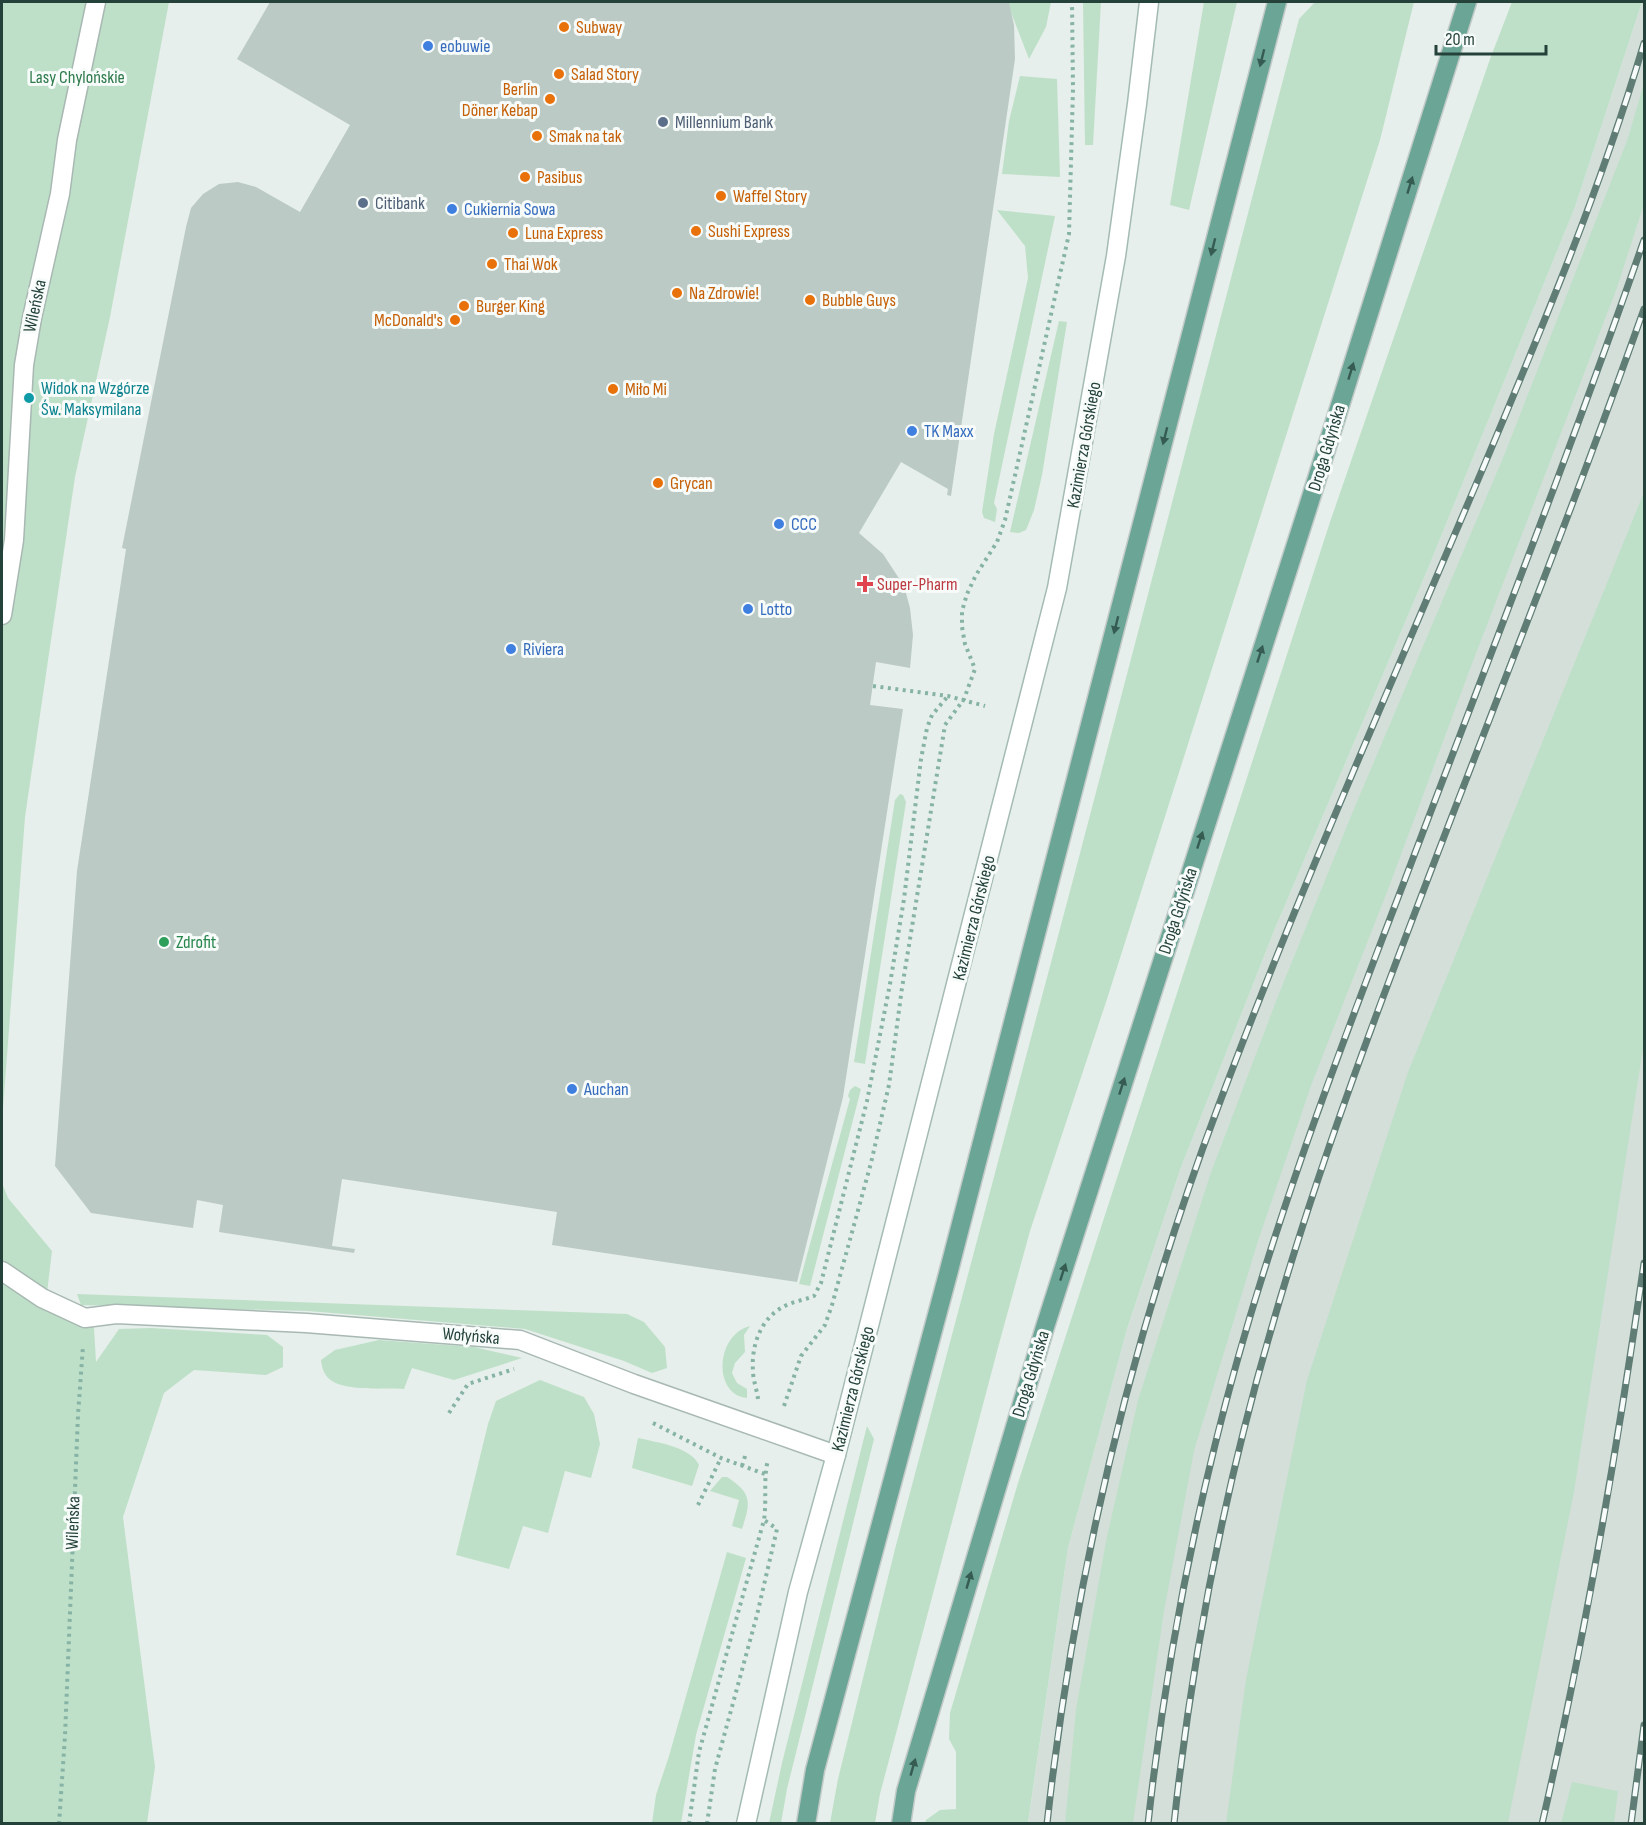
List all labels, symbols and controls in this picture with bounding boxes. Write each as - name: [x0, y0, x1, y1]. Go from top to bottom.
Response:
- place label: Subway: [576, 17, 622, 38]
- scale bar: [1436, 18, 1546, 56]
- marker: Subway: [557, 20, 571, 34]
- text: 20 m: [1445, 29, 1475, 50]
- place label: eobuwie: [440, 36, 490, 57]
- marker: eobuwie: [421, 39, 435, 53]
- one-way arrow: [1257, 49, 1267, 67]
- place label: Salad Story: [571, 64, 639, 85]
- park label: Lasy Chylońskie: [29, 67, 125, 88]
- marker: Salad Story: [552, 67, 566, 81]
- place label: Berlin Döner Kebap: [462, 79, 538, 121]
- marker: Berlin Döner Kebap: [543, 92, 557, 106]
- place label: Millennium Bank: [675, 112, 773, 133]
- marker: Millennium Bank: [656, 115, 670, 129]
- place label: Smak na tak: [549, 126, 622, 147]
- marker: Smak na tak: [530, 129, 544, 143]
- place label: Pasibus: [537, 167, 583, 188]
- marker: Pasibus: [518, 170, 532, 184]
- one-way arrow: [1405, 176, 1415, 194]
- place label: Waffel Story: [733, 186, 807, 207]
- marker: Waffel Story: [714, 189, 728, 203]
- place label: Citibank: [375, 193, 425, 214]
- marker: Citibank: [356, 196, 370, 210]
- place label: Cukiernia Sowa: [464, 199, 556, 220]
- marker: Cukiernia Sowa: [445, 202, 459, 216]
- place label: Sushi Express: [708, 221, 790, 242]
- place label: Luna Express: [525, 223, 603, 244]
- marker: Sushi Express: [689, 224, 703, 238]
- marker: Luna Express: [506, 226, 520, 240]
- one-way arrow: [1208, 238, 1218, 256]
- place label: Thai Wok: [504, 254, 558, 275]
- marker: Thai Wok: [485, 257, 499, 271]
- street label: Wileńska: [19, 278, 51, 334]
- place label: Na Zdrowie!: [689, 283, 759, 304]
- marker: Na Zdrowie!: [670, 286, 684, 300]
- place label: Bubble Guys: [822, 290, 896, 311]
- marker: Bubble Guys: [803, 293, 817, 307]
- place label: Burger King: [476, 296, 545, 317]
- marker: Burger King: [457, 299, 471, 313]
- place label: McDonald's: [374, 310, 443, 331]
- marker: McDonald's: [448, 313, 462, 327]
- one-way arrow: [1347, 362, 1356, 380]
- place label: Widok na Wzgórze Św. Maksymilana: [41, 378, 149, 420]
- place label: Miło Mi: [625, 379, 667, 400]
- street label: Kazimierza Górskiego: [1063, 380, 1105, 510]
- marker: Miło Mi: [606, 382, 620, 396]
- marker: Widok na Wzgórze Św. Maksymilana: [22, 391, 36, 405]
- street label: Droga Gdyńska: [1304, 402, 1350, 494]
- place label: TK Maxx: [924, 421, 974, 442]
- marker: TK Maxx: [905, 424, 919, 438]
- one-way arrow: [1159, 427, 1169, 445]
- place label: Grycan: [670, 473, 713, 494]
- marker: Grycan: [651, 476, 665, 490]
- place label: CCC: [791, 514, 817, 535]
- marker: CCC: [772, 517, 786, 531]
- place label: Super-Pharm: [877, 574, 958, 595]
- marker: Super-Pharm: [858, 577, 872, 591]
- place label: Lotto: [760, 599, 792, 620]
- marker: Lotto: [741, 602, 755, 616]
- one-way arrow: [1111, 616, 1120, 634]
- place label: Riviera: [523, 639, 564, 660]
- marker: Riviera: [504, 642, 518, 656]
- one-way arrow: [1256, 645, 1265, 663]
- one-way arrow: [1196, 831, 1206, 849]
- street label: Kazimierza Górskiego: [948, 853, 1000, 983]
- street label: Droga Gdyńska: [1154, 865, 1202, 957]
- place label: Zdrofit: [176, 932, 217, 953]
- marker: Zdrofit: [157, 935, 171, 949]
- one-way arrow: [1118, 1077, 1127, 1095]
- place label: Auchan: [583, 1079, 629, 1100]
- marker: Auchan: [565, 1082, 579, 1096]
- one-way arrow: [1059, 1263, 1068, 1281]
- street label: Wołyńska: [441, 1323, 501, 1349]
- street label: Kazimierza Górskiego: [827, 1324, 879, 1454]
- street label: Droga Gdyńska: [1008, 1328, 1054, 1420]
- street label: Wileńska: [62, 1496, 84, 1550]
- one-way arrow: [965, 1570, 974, 1588]
- one-way arrow: [909, 1757, 918, 1775]

